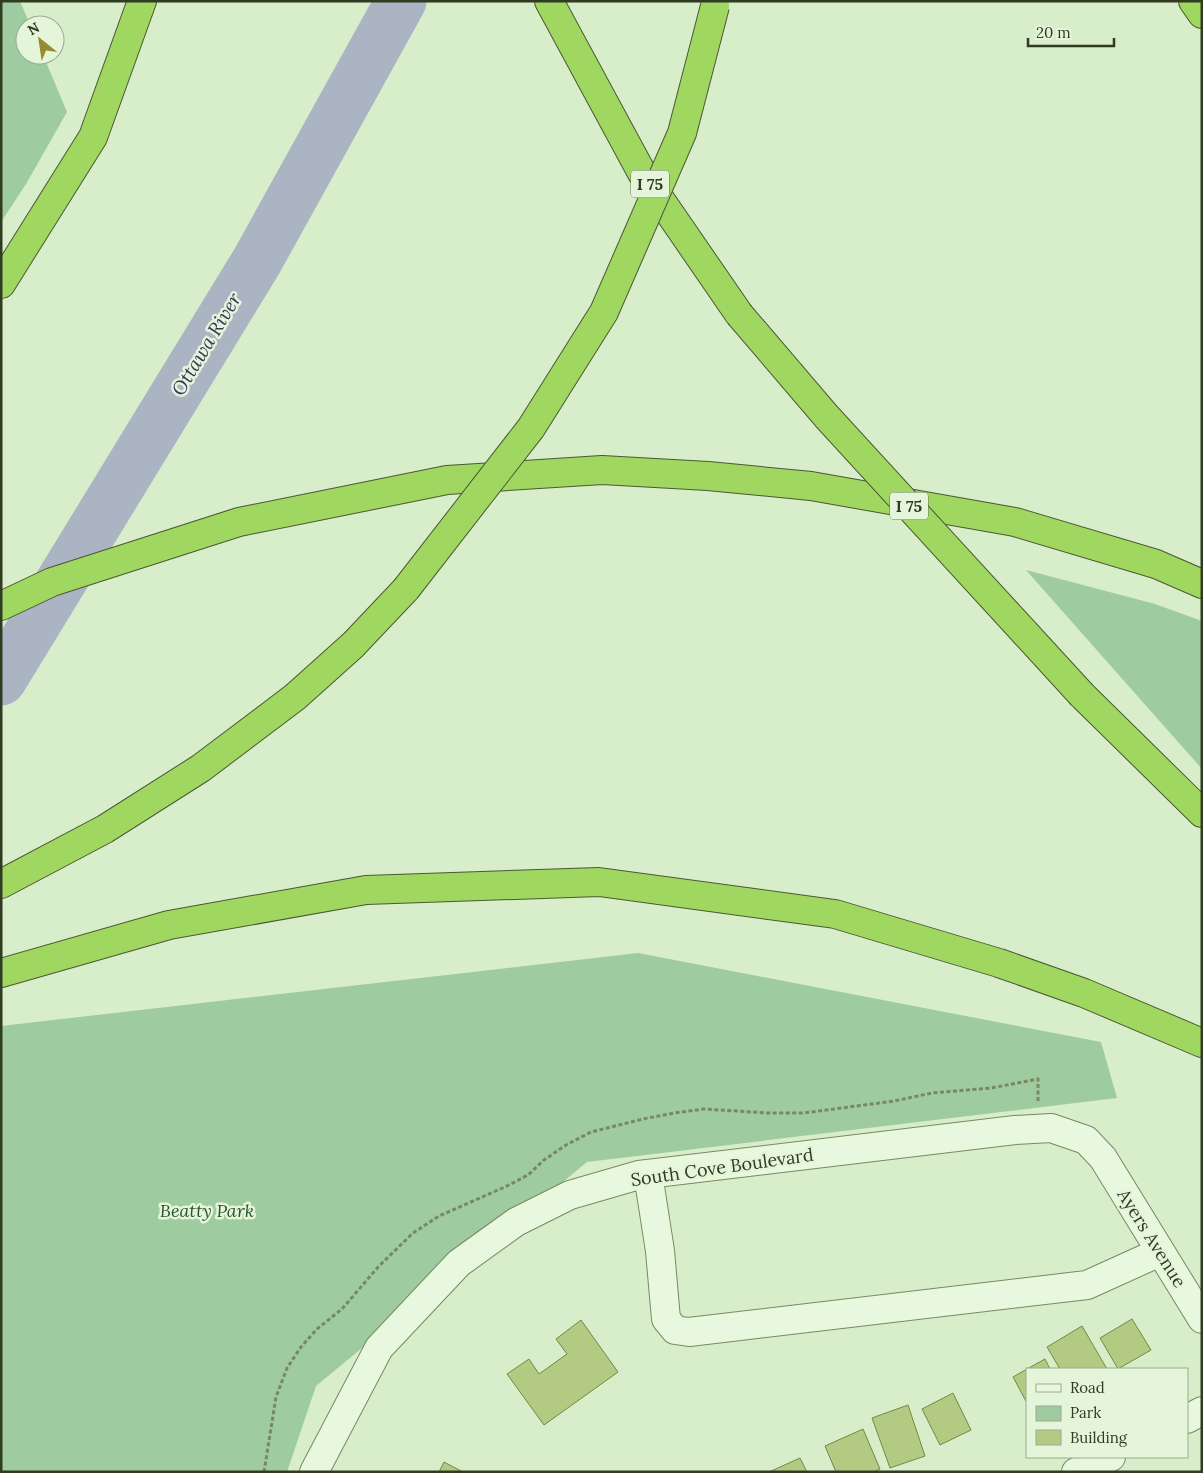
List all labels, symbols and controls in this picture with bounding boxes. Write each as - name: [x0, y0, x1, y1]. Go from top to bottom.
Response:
- north arrow: [15, 15, 65, 65]
- scale bar: [1028, 15, 1114, 47]
- text: N: [24, 18, 43, 39]
- text: 20 m: [1036, 23, 1071, 42]
- road number: I 75: [631, 170, 669, 198]
- water label: Ottawa River: [166, 288, 246, 400]
- road number: I 75: [890, 492, 928, 520]
- street label: South Cove Boulevard: [629, 1143, 815, 1191]
- street label: Ayers Avenue: [1112, 1184, 1192, 1292]
- park label: Beatty Park: [160, 1199, 254, 1222]
- legend: [1026, 1368, 1188, 1458]
- text: Road: [1070, 1378, 1105, 1397]
- text: Park: [1070, 1403, 1101, 1422]
- text: Building: [1070, 1428, 1128, 1447]

